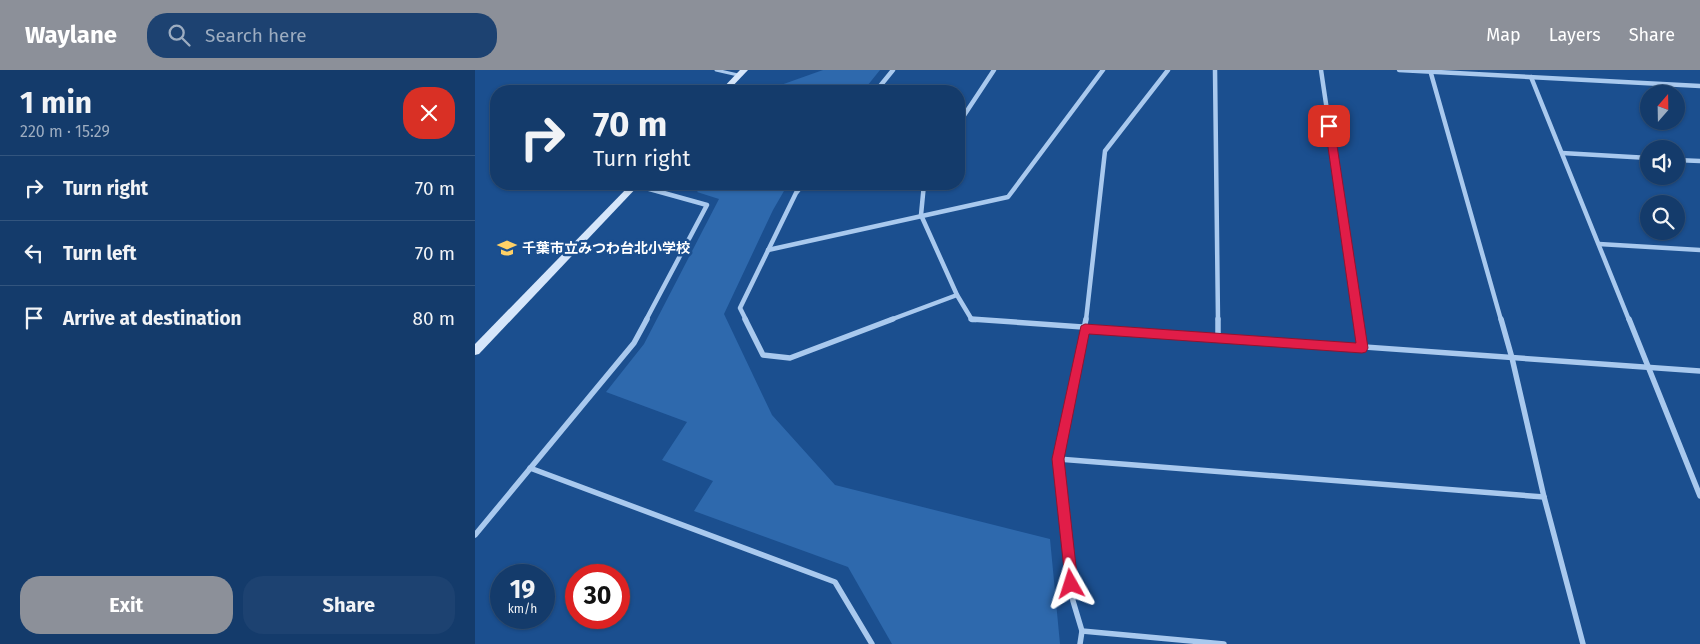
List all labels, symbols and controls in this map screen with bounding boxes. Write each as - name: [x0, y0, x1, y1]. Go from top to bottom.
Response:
- search box: [147, 13, 497, 58]
- text: Waylane: [25, 21, 117, 49]
- icon: search: [165, 21, 193, 49]
- text: Search here: [205, 24, 307, 47]
- text: Map: [1486, 24, 1521, 46]
- text: Layers: [1549, 24, 1601, 46]
- text: Share: [1629, 24, 1675, 46]
- text: 1 min: [20, 85, 92, 121]
- north arrow: [1640, 85, 1685, 130]
- map controls: [1640, 85, 1685, 240]
- button: close: [403, 87, 455, 139]
- text: 70 m: [593, 103, 667, 145]
- icon: right: [510, 105, 575, 170]
- pin: [1308, 105, 1350, 147]
- icon: arrive: [1315, 112, 1343, 140]
- text: 220 m · 15:29: [20, 122, 110, 141]
- button: sound: [1640, 140, 1685, 185]
- text: Turn right: [593, 145, 690, 172]
- icon: right: [20, 174, 48, 202]
- text: Turn right: [63, 177, 148, 200]
- text: 70 m: [415, 177, 455, 200]
- button: search: [1640, 195, 1685, 240]
- school or university icon: 千葉市立みつわ台北小学校: [496, 237, 518, 259]
- icon: left: [20, 239, 48, 267]
- place label: 千葉市立みつわ台北小学校: [522, 240, 690, 257]
- text: Turn left: [63, 242, 137, 265]
- text: 70 m: [415, 242, 455, 265]
- icon: arrive: [20, 304, 48, 332]
- text: Arrive at destination: [63, 307, 242, 330]
- text: 80 m: [413, 307, 455, 330]
- position arrow: [1044, 557, 1096, 609]
- speed limit sign: 30: [565, 564, 630, 629]
- text: 19: [510, 575, 535, 605]
- button: Exit: [20, 576, 233, 634]
- button: Share: [243, 576, 455, 634]
- text: km/h: [508, 602, 537, 616]

